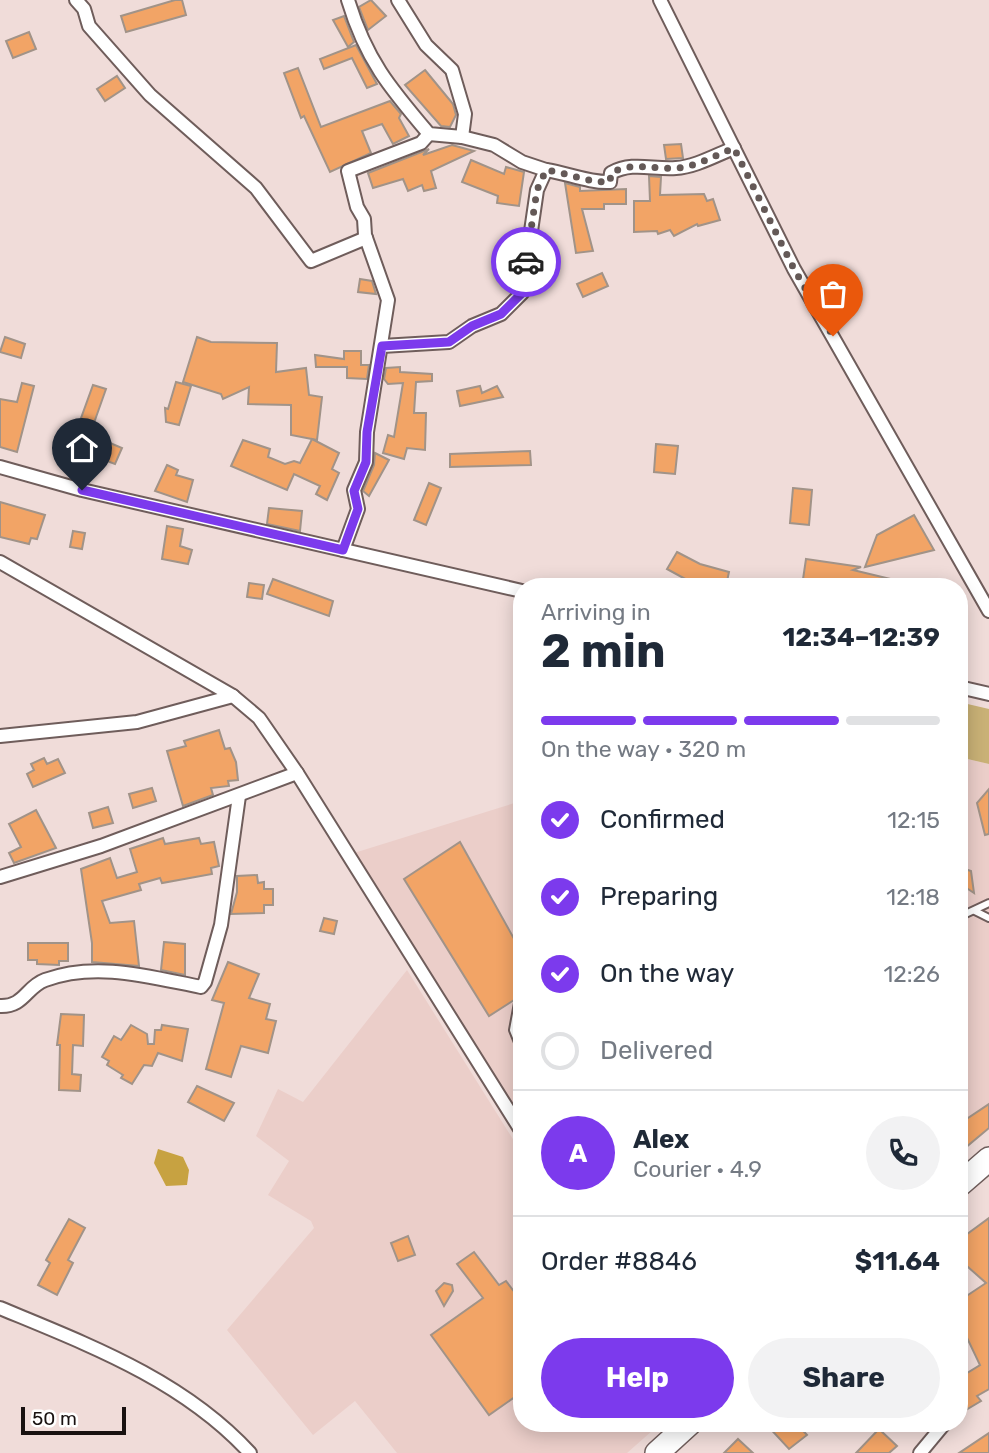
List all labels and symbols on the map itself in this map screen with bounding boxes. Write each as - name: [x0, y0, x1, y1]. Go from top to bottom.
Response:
- courier: [491, 227, 561, 297]
- pin: [803, 264, 863, 336]
- pin: [52, 418, 112, 490]
- scale bar: [21, 1404, 126, 1436]

